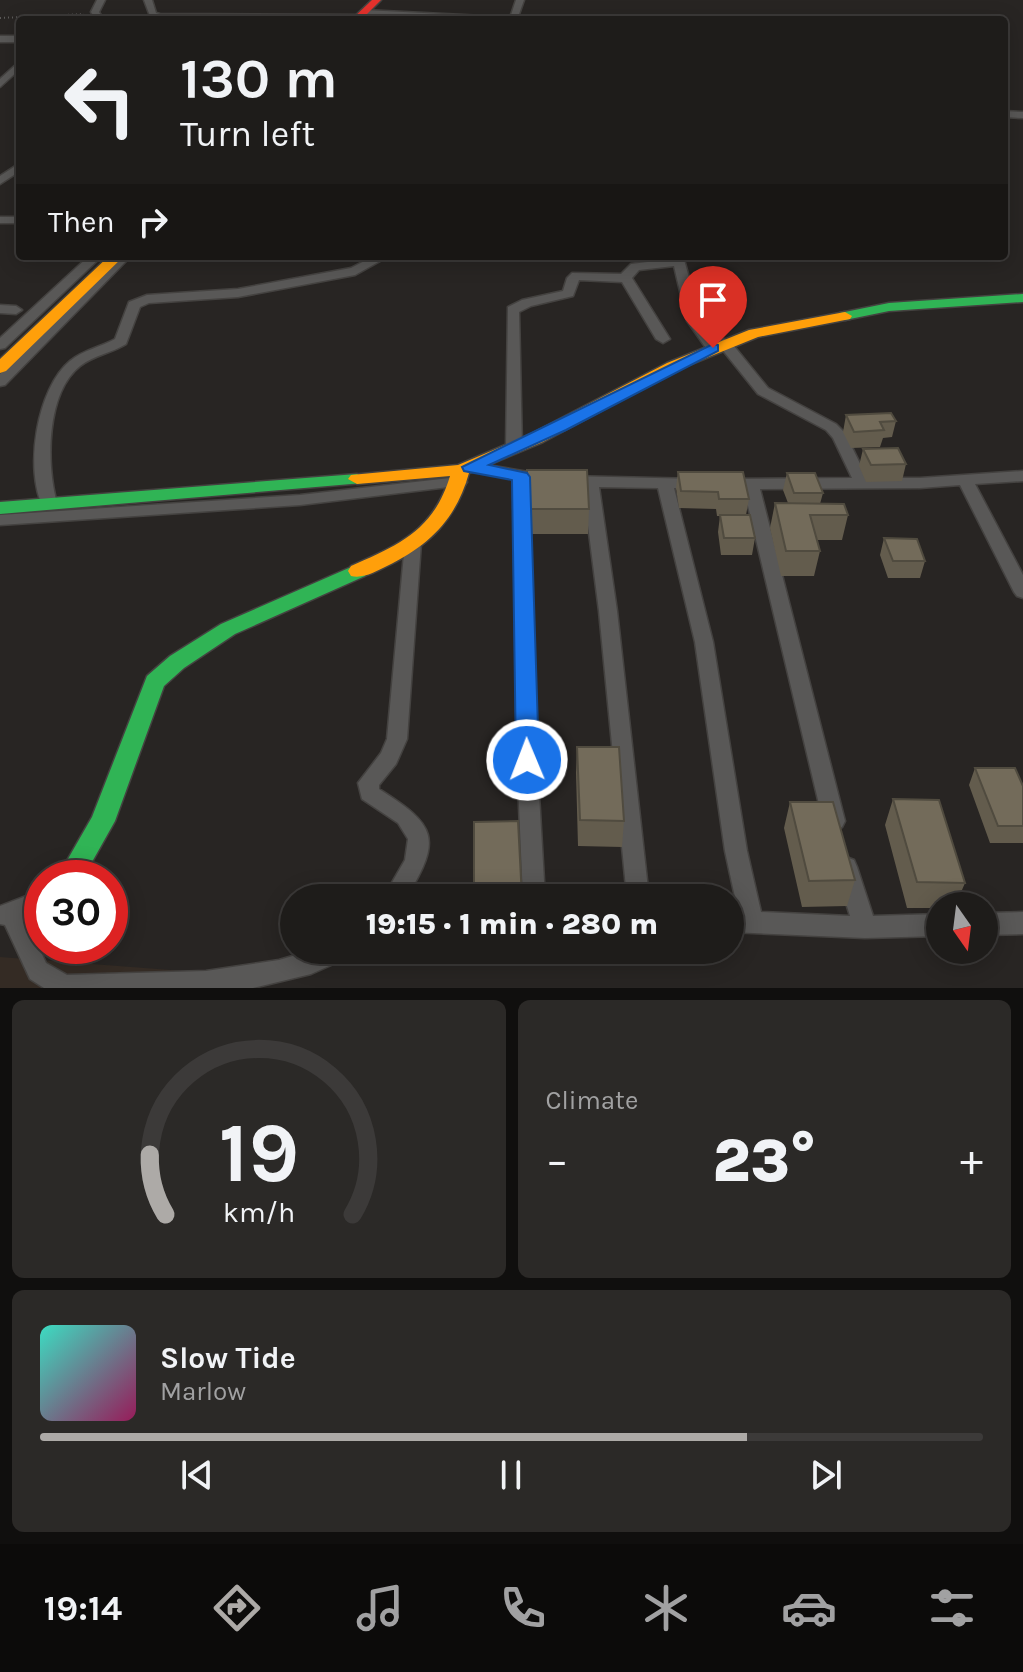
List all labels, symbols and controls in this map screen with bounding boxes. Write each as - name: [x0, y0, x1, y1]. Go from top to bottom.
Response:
- text: 130 m: [180, 46, 338, 111]
- icon: left: [48, 48, 152, 152]
- text: Turn left: [180, 113, 315, 155]
- icon: right: [131, 200, 175, 244]
- text: Then: [48, 204, 115, 240]
- pin: [679, 266, 747, 348]
- icon: arrive: [691, 278, 735, 322]
- position arrow: [485, 718, 569, 802]
- speed limit sign: 30: [24, 860, 128, 964]
- north arrow: [926, 892, 998, 964]
- map controls: [926, 892, 998, 964]
- text: 19:15 · 1 min · 280 m: [366, 906, 658, 942]
- text: Climate: [546, 1085, 638, 1116]
- text: 19: [219, 1105, 299, 1202]
- text: 23°: [712, 1126, 816, 1196]
- text: −: [546, 1135, 569, 1186]
- text: +: [960, 1135, 983, 1186]
- text: km/h: [223, 1196, 295, 1229]
- text: Slow Tide: [160, 1340, 296, 1376]
- text: Marlow: [160, 1376, 246, 1407]
- icon: previous: [175, 1453, 219, 1497]
- icon: pause: [489, 1453, 533, 1497]
- icon: next: [804, 1453, 848, 1497]
- icon: directions: [209, 1580, 265, 1636]
- icon: music: [352, 1580, 408, 1636]
- icon: phone: [495, 1580, 551, 1636]
- icon: climate: [638, 1580, 694, 1636]
- icon: car: [781, 1580, 837, 1636]
- icon: filters: [924, 1580, 980, 1636]
- text: 19:14: [43, 1587, 122, 1629]

